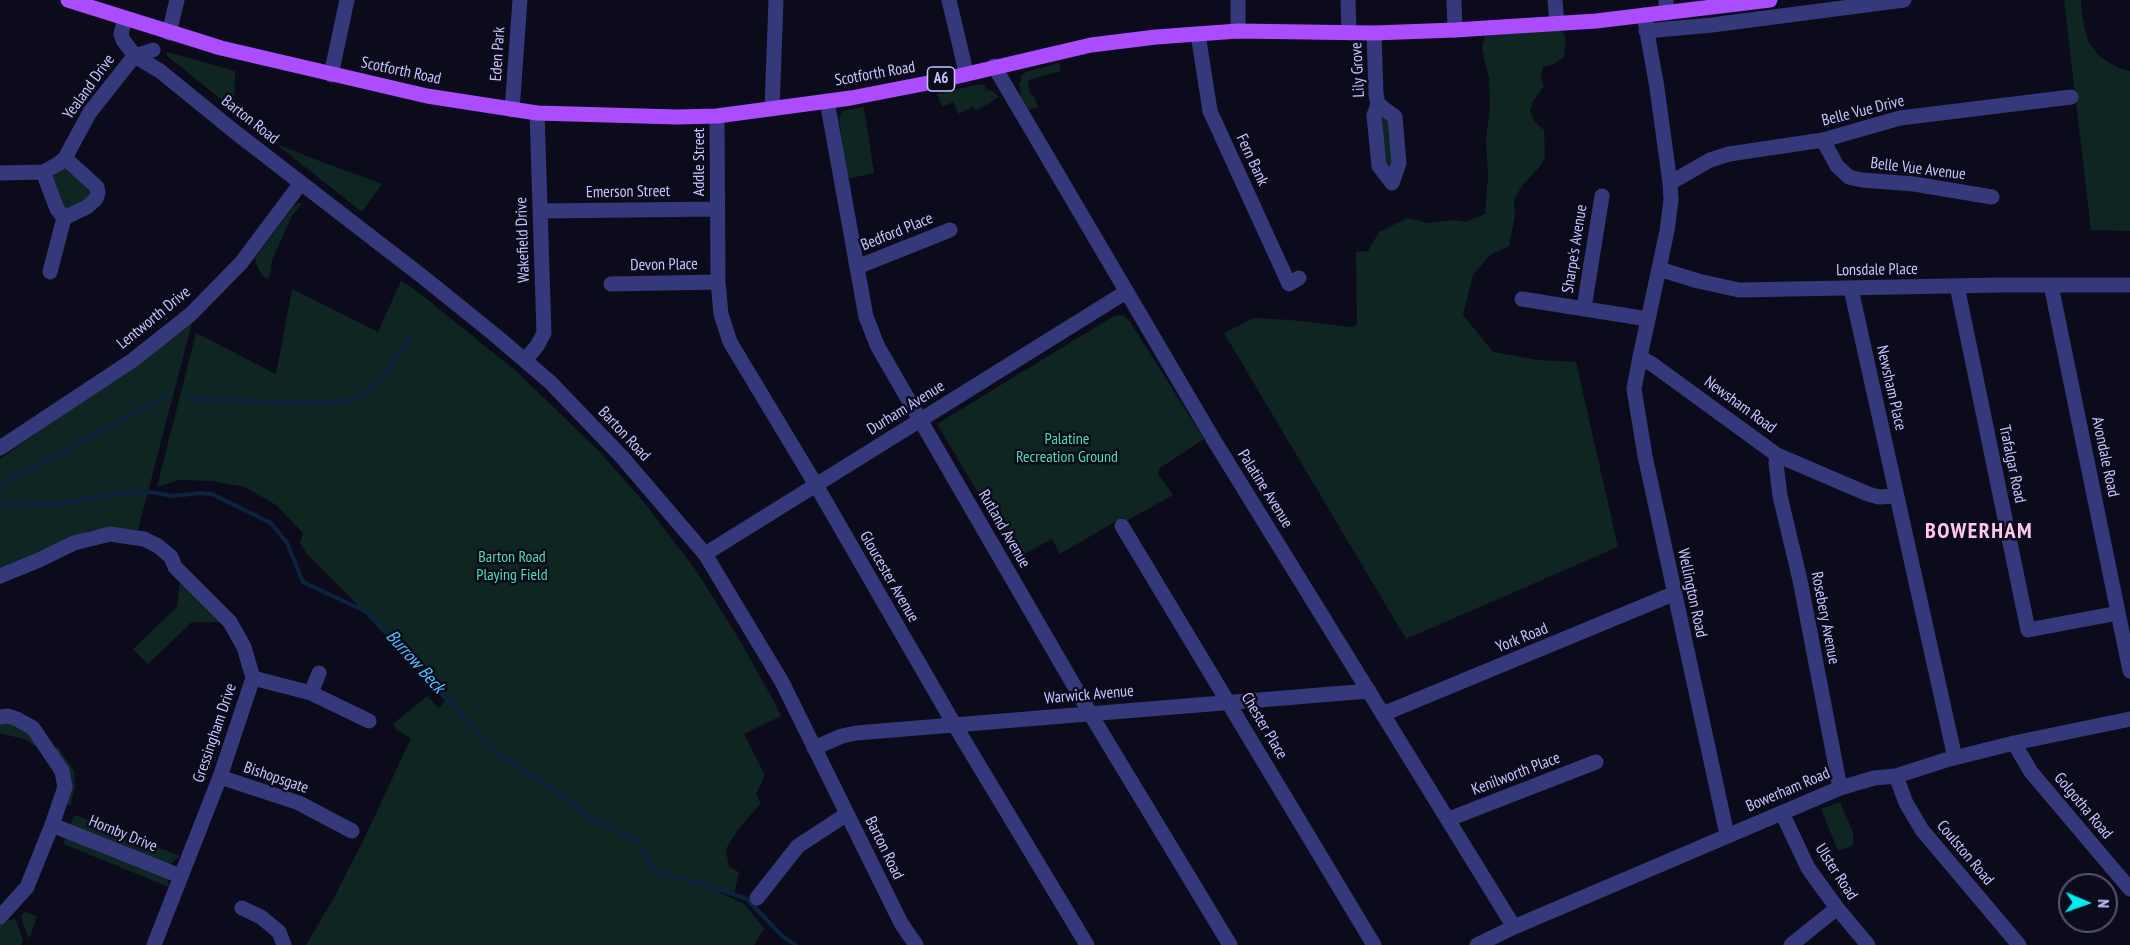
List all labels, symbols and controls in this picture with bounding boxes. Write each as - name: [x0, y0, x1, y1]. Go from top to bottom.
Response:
- street label: Eden Park: [487, 26, 509, 82]
- street label: Lily Grove: [1347, 42, 1369, 98]
- street label: Yealand Drive: [59, 51, 119, 123]
- street label: Scotforth Road: [359, 53, 443, 89]
- street label: Scotforth Road: [833, 57, 917, 91]
- road number: A6: [928, 67, 954, 91]
- street label: Belle Vue Drive: [1820, 91, 1906, 131]
- street label: Barton Road: [217, 92, 283, 148]
- street label: Addle Street: [689, 128, 709, 196]
- street label: Fern Bank: [1232, 131, 1272, 189]
- street label: Belle Vue Avenue: [1869, 154, 1967, 184]
- street label: Emerson Street: [586, 182, 670, 202]
- street label: Wakefield Drive: [512, 197, 534, 283]
- street label: Sharpe's Avenue: [1559, 203, 1591, 295]
- street label: Bedford Place: [858, 209, 936, 255]
- street label: Devon Place: [630, 255, 698, 275]
- street label: Lonsdale Place: [1836, 260, 1918, 280]
- street label: Lentworth Drive: [113, 283, 195, 353]
- street label: Newsham Place: [1872, 344, 1910, 432]
- street label: Newsham Road: [1700, 372, 1780, 438]
- street label: Durham Avenue: [864, 377, 948, 439]
- street label: Barton Road: [594, 403, 654, 465]
- street label: Avondale Road: [2087, 415, 2123, 499]
- street label: Trafalgar Road: [1994, 423, 2030, 505]
- park label: Palatine Recreation Ground: [1016, 429, 1118, 467]
- street label: Palatine Avenue: [1233, 446, 1297, 532]
- street label: Rutland Avenue: [974, 487, 1034, 571]
- district label: BOWERHAM: [1925, 519, 2033, 545]
- street label: Gloucester Avenue: [855, 528, 923, 626]
- park label: Barton Road Playing Field: [476, 547, 548, 585]
- street label: Wellington Road: [1673, 547, 1711, 639]
- street label: Rosebery Avenue: [1807, 570, 1843, 666]
- street label: York Road: [1493, 619, 1551, 657]
- water label: Burrow Beck: [381, 626, 449, 698]
- street label: Gressingham Drive: [189, 681, 241, 785]
- street label: Warwick Avenue: [1044, 682, 1134, 708]
- street label: Chester Place: [1237, 689, 1291, 763]
- street label: Kenilworth Place: [1469, 748, 1563, 800]
- street label: Bishopsgate: [241, 758, 311, 798]
- street label: Bowerham Road: [1743, 764, 1833, 816]
- street label: Golgotha Road: [2050, 769, 2116, 843]
- street label: Hornby Drive: [86, 812, 160, 856]
- street label: Barton Road: [861, 813, 907, 883]
- street label: Coulston Road: [1932, 817, 1998, 889]
- street label: Ulster Road: [1811, 840, 1861, 904]
- north arrow: [2058, 873, 2118, 933]
- text: N: [2094, 899, 2114, 908]

